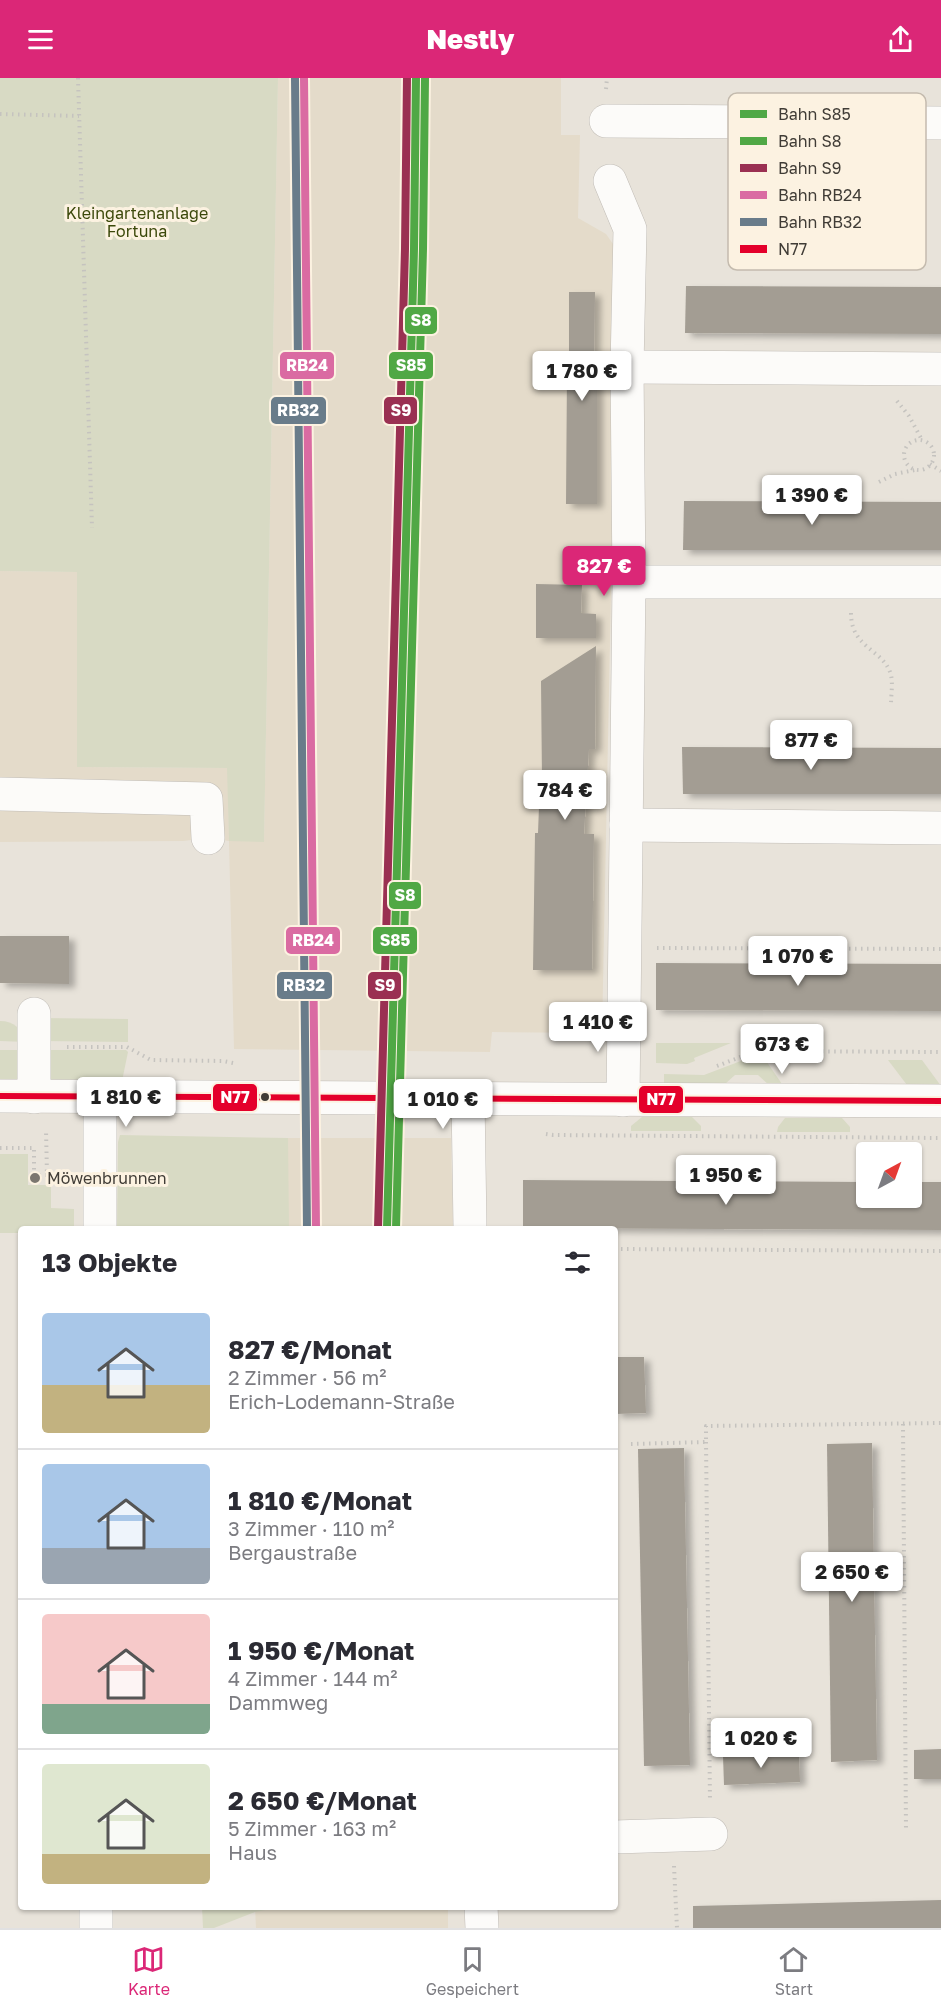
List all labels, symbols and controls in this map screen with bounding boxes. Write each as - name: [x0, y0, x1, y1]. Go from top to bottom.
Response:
- icon: menu: [24, 23, 57, 56]
- text: Nestly: [427, 23, 514, 55]
- icon: share: [884, 23, 917, 56]
- legend: [728, 93, 926, 270]
- text: Bahn S85: [778, 104, 851, 124]
- text: Bahn S8: [778, 131, 841, 151]
- text: Bahn S9: [778, 158, 841, 178]
- text: Bahn RB24: [778, 185, 862, 205]
- park label: Kleingartenanlage Fortuna: [66, 203, 208, 241]
- text: Bahn RB32: [778, 212, 862, 232]
- text: N77: [778, 239, 807, 259]
- line badge: S8: [404, 306, 438, 335]
- text: S8: [411, 310, 431, 330]
- line badge: RB24: [279, 351, 335, 380]
- line badge: S85: [388, 351, 434, 380]
- pin: 1 780 €: [527, 351, 637, 402]
- text: RB24: [286, 355, 328, 375]
- text: S85: [396, 355, 427, 375]
- text: 1 780 €: [546, 358, 618, 382]
- line badge: RB32: [270, 396, 327, 425]
- line badge: S9: [383, 396, 418, 425]
- text: RB32: [277, 400, 319, 420]
- text: S9: [391, 400, 411, 420]
- pin: 1 390 €: [757, 475, 867, 526]
- text: 1 390 €: [776, 482, 848, 506]
- pin: 827 €: [562, 546, 646, 597]
- text: 827 €: [577, 553, 632, 577]
- pin: 877 €: [769, 720, 853, 771]
- text: 877 €: [784, 727, 838, 751]
- pin: 784 €: [523, 770, 607, 821]
- text: 784 €: [537, 777, 593, 801]
- line badge: S8: [388, 881, 422, 910]
- text: S8: [395, 885, 415, 905]
- line badge: RB24: [285, 926, 341, 955]
- line badge: S85: [372, 926, 418, 955]
- text: RB24: [292, 930, 334, 950]
- text: S85: [380, 930, 411, 950]
- pin: 1 070 €: [743, 936, 853, 987]
- text: 1 070 €: [762, 943, 834, 967]
- line badge: RB32: [276, 971, 333, 1000]
- line badge: S9: [367, 971, 402, 1000]
- text: RB32: [283, 975, 325, 995]
- text: S9: [375, 975, 395, 995]
- pin: 1 410 €: [543, 1002, 653, 1053]
- text: 1 410 €: [563, 1009, 633, 1033]
- pin: 673 €: [740, 1024, 824, 1075]
- text: 673 €: [755, 1031, 809, 1055]
- pin: 1 810 €: [71, 1077, 181, 1128]
- pin: 1 010 €: [388, 1079, 498, 1130]
- line badge: N77: [212, 1083, 258, 1112]
- text: 1 810 €: [91, 1084, 161, 1108]
- line badge: N77: [638, 1085, 684, 1114]
- text: 1 010 €: [408, 1086, 478, 1110]
- text: N77: [220, 1087, 250, 1107]
- text: N77: [646, 1089, 676, 1109]
- unlabelled marker: [259, 1091, 271, 1103]
- north arrow: [856, 1142, 922, 1208]
- map controls: [856, 1142, 922, 1208]
- pin: 1 950 €: [671, 1155, 781, 1206]
- text: 1 950 €: [690, 1162, 762, 1186]
- place label: Möwenbrunnen: [47, 1168, 167, 1188]
- marker: Möwenbrunnen: [28, 1171, 42, 1185]
- icon: filters: [561, 1246, 594, 1279]
- text: 13 Objekte: [42, 1247, 177, 1278]
- text: 827 €/Monat: [228, 1334, 392, 1365]
- icon: home: [90, 1337, 162, 1409]
- text: 2 Zimmer · 56 m²: [228, 1365, 386, 1389]
- text: Erich-Lodemann-Straße: [228, 1389, 455, 1413]
- text: 1 810 €/Monat: [228, 1485, 412, 1516]
- icon: home: [90, 1488, 162, 1560]
- text: 3 Zimmer · 110 m²: [228, 1516, 395, 1540]
- text: Bergaustraße: [228, 1540, 357, 1564]
- pin: 2 650 €: [797, 1552, 907, 1603]
- text: 2 650 €: [815, 1559, 889, 1583]
- text: 1 950 €/Monat: [228, 1635, 414, 1666]
- icon: home: [90, 1638, 162, 1710]
- text: 4 Zimmer · 144 m²: [228, 1666, 397, 1690]
- text: Dammweg: [228, 1690, 328, 1714]
- pin: 1 020 €: [706, 1718, 816, 1769]
- text: 1 020 €: [725, 1725, 797, 1749]
- text: 2 650 €/Monat: [228, 1785, 417, 1816]
- icon: home: [90, 1788, 162, 1860]
- text: 5 Zimmer · 163 m²: [228, 1816, 396, 1840]
- text: Haus: [228, 1840, 277, 1864]
- tab: Karte: [128, 1943, 170, 1999]
- tab: Gespeichert: [426, 1943, 519, 1999]
- tab: Start: [775, 1943, 813, 1999]

